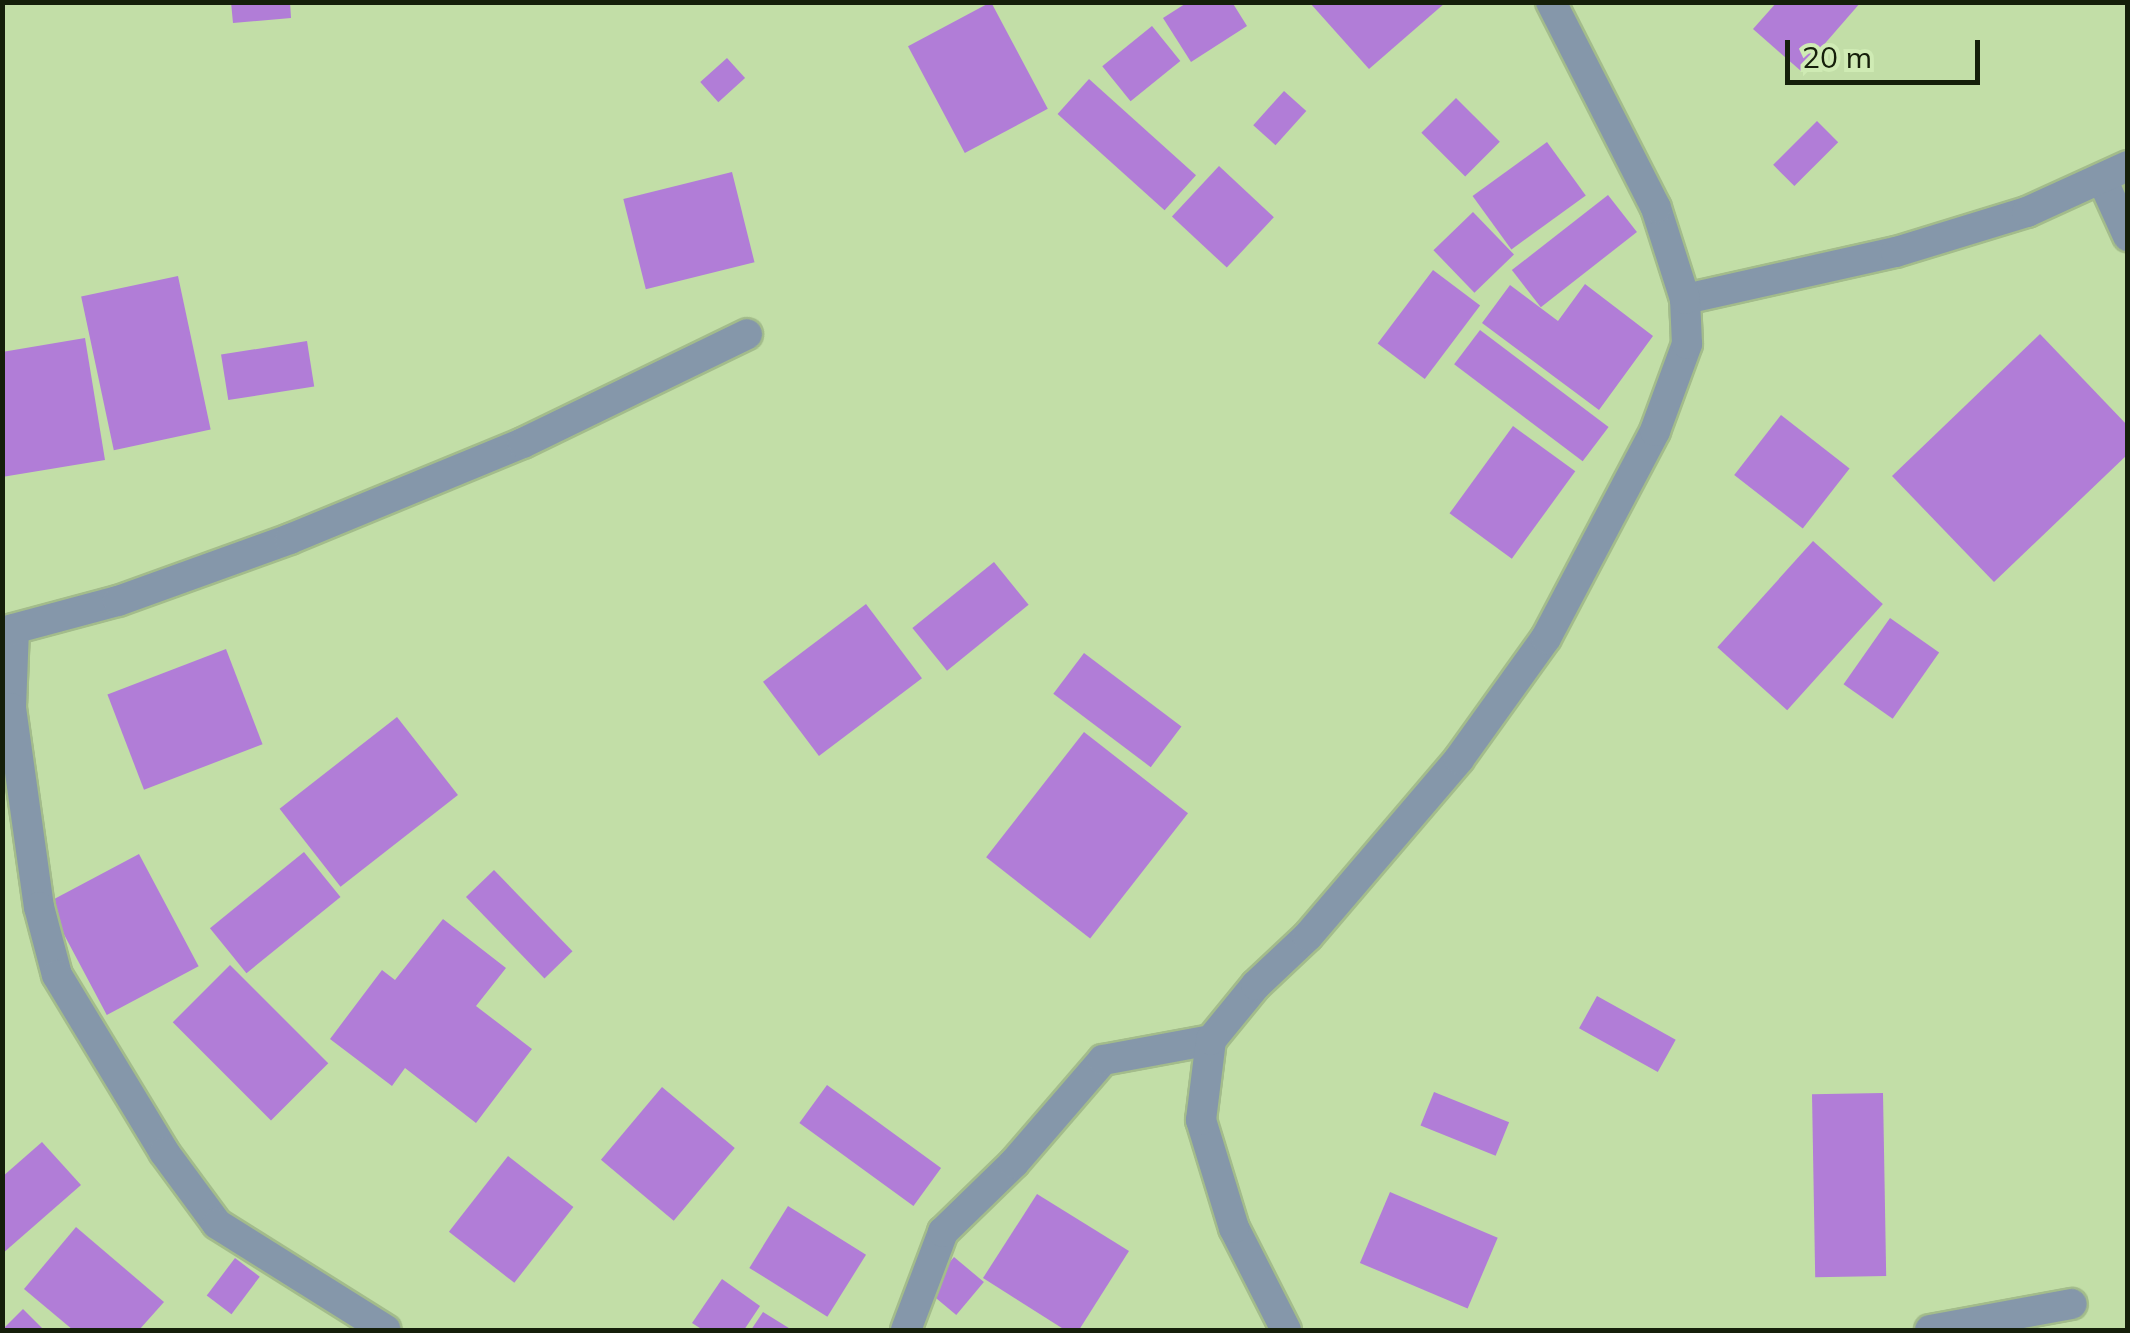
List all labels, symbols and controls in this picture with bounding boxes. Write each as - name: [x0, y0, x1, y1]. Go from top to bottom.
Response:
- scale bar: [1790, 20, 1985, 82]
- text: 20 m: [1802, 38, 1872, 76]

